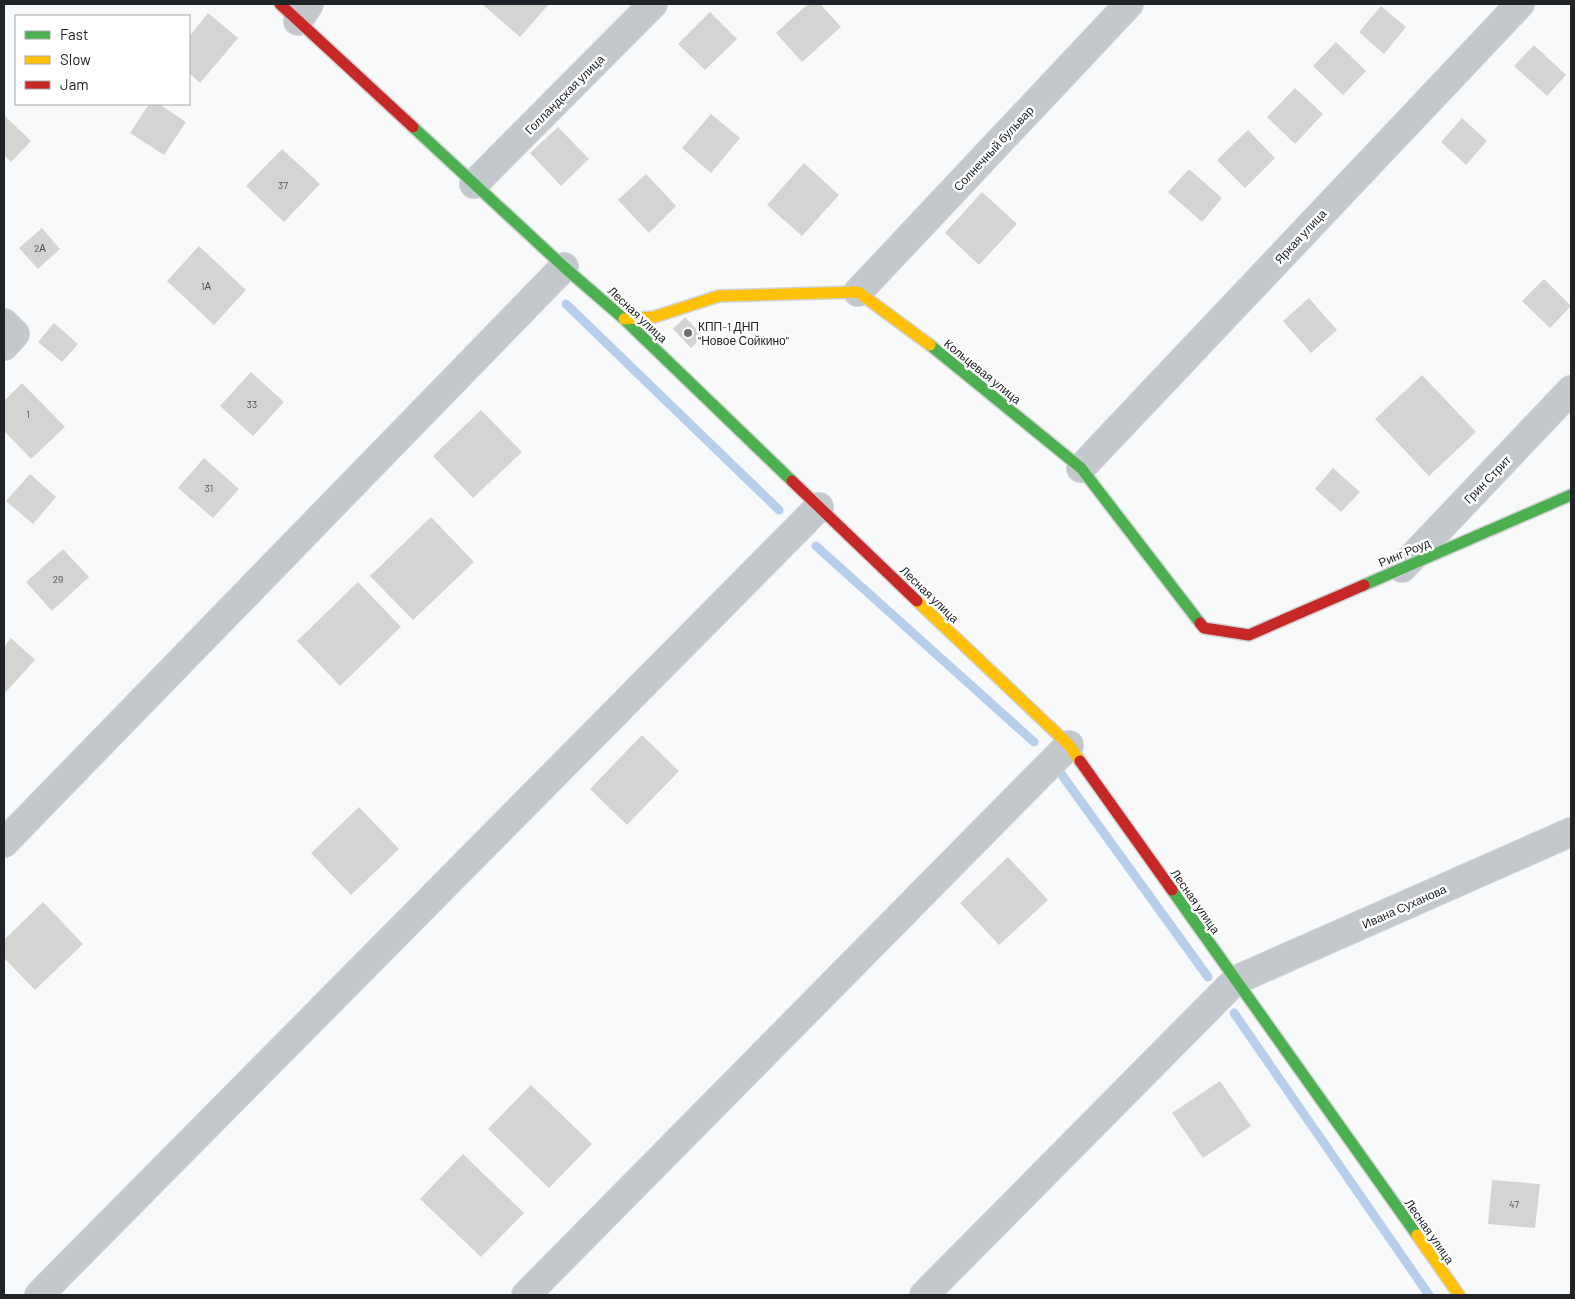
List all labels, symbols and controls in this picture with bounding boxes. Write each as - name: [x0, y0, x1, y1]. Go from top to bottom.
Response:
- legend: [15, 15, 190, 105]
- text: Fast: [60, 25, 88, 43]
- text: Slow: [60, 50, 91, 68]
- street label: Голландская улица: [521, 51, 608, 137]
- text: Jam: [60, 75, 89, 93]
- street label: Солнечный бульвар: [950, 102, 1037, 194]
- house number: 37: [278, 179, 288, 191]
- street label: Яркая улица: [1271, 206, 1330, 267]
- house number: 2А: [34, 242, 46, 254]
- house number: 1А: [201, 280, 211, 292]
- street label: Лесная улица: [605, 283, 671, 346]
- place label: КПП-1 ДНП "Новое Сойкино": [698, 319, 789, 347]
- marker: КПП-1 ДНП "Новое Сойкино": [682, 327, 694, 339]
- street label: Кольцевая улица: [941, 336, 1025, 407]
- house number: 33: [247, 398, 257, 410]
- house number: 1: [26, 408, 30, 420]
- street label: Грин Стрит: [1461, 452, 1514, 507]
- house number: 31: [205, 482, 213, 494]
- street label: Ринг Роуд: [1376, 535, 1432, 570]
- street label: Лесная улица: [897, 563, 962, 626]
- house number: 29: [53, 573, 63, 585]
- street label: Лесная улица: [1168, 866, 1224, 937]
- street label: Ивана Суханова: [1360, 881, 1449, 932]
- street label: Лесная улица: [1402, 1196, 1458, 1267]
- house number: 47: [1509, 1198, 1519, 1210]

